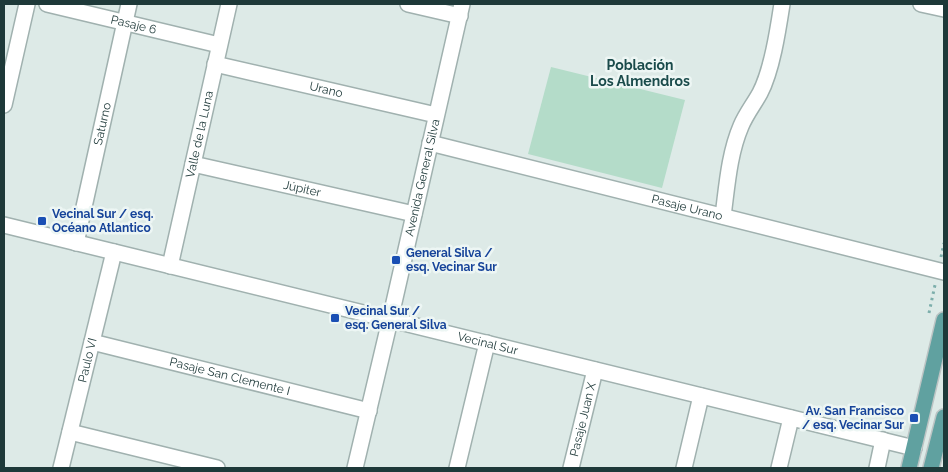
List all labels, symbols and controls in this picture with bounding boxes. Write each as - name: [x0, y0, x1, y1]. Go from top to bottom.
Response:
- street label: Pasaje 6: [109, 12, 158, 37]
- district label: Población Los Almendros: [590, 57, 690, 89]
- street label: Urano: [308, 79, 344, 100]
- street label: Valle de la Luna: [183, 89, 216, 179]
- street label: Saturno: [91, 101, 114, 147]
- street label: Avenida General Silva: [402, 118, 443, 238]
- street label: Júpiter: [282, 178, 323, 200]
- street label: Pasaje Urano: [650, 192, 724, 223]
- place label: Vecinal Sur / esq. Océano Atlantico: [52, 207, 154, 235]
- marker: Vecinal Sur / esq. Océano Atlantico: [36, 215, 48, 227]
- place label: General Silva / esq. Vecinar Sur: [406, 246, 497, 274]
- marker: General Silva / esq. Vecinar Sur: [390, 254, 402, 266]
- place label: Vecinal Sur / esq. General Silva: [345, 304, 447, 332]
- marker: Vecinal Sur / esq. General Silva: [329, 312, 341, 324]
- street label: Vecinal Sur: [456, 329, 520, 358]
- street label: Paulo VI: [75, 337, 100, 384]
- street label: Pasaje San Clemente I: [168, 355, 291, 398]
- street label: Pasaje Juan X: [567, 381, 599, 458]
- place label: Av. San Francisco / esq. Vecinar Sur: [802, 404, 904, 432]
- marker: Av. San Francisco / esq. Vecinar Sur: [908, 412, 920, 424]

